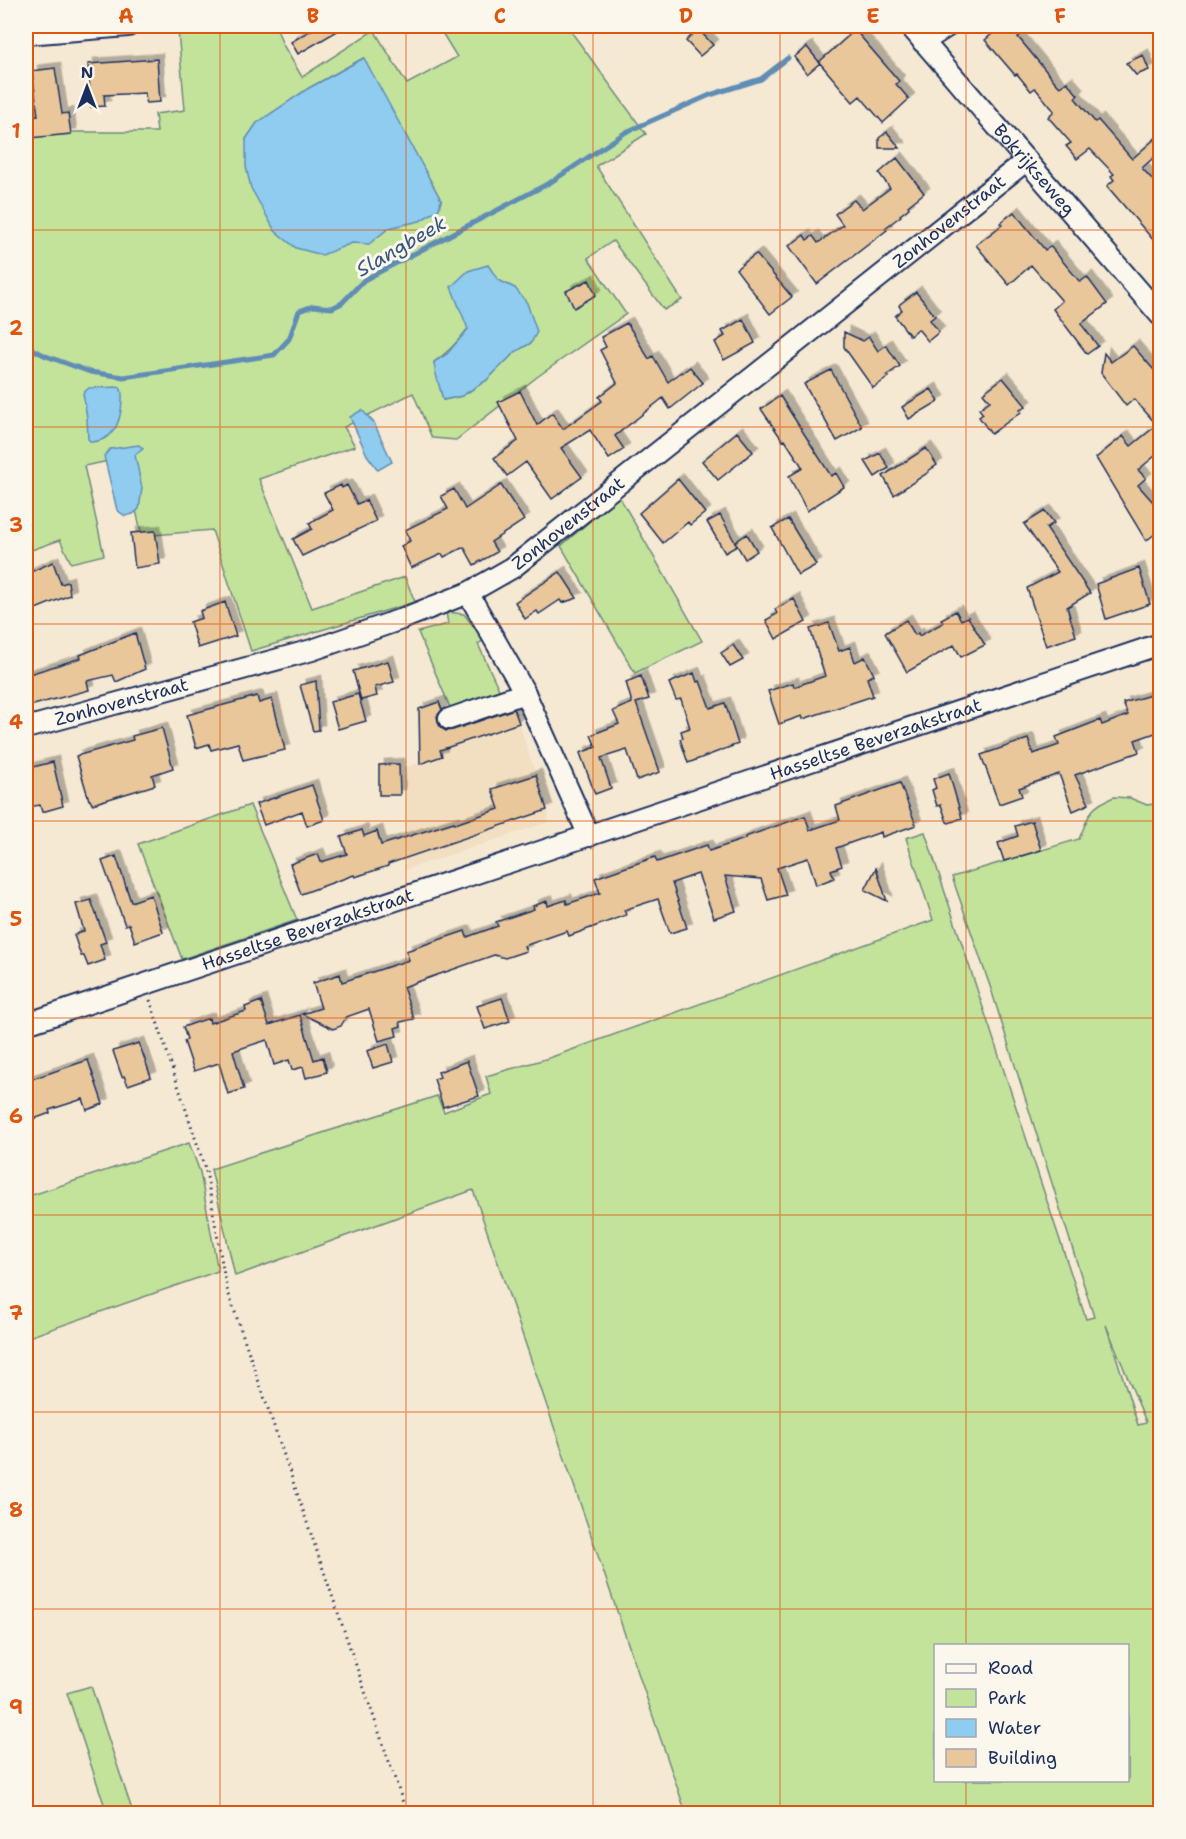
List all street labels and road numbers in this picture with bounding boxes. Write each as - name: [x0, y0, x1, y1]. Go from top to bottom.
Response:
- street label: Bokrijkseweg: [988, 119, 1081, 221]
- street label: Zonhovenstraat: [888, 169, 1011, 274]
- street label: Zonhovenstraat: [507, 471, 630, 576]
- street label: Zonhovenstraat: [52, 672, 191, 732]
- street label: Hasseltse Beverzakstraat: [766, 693, 985, 786]
- street label: Hasseltse Beverzakstraat: [199, 883, 417, 976]

